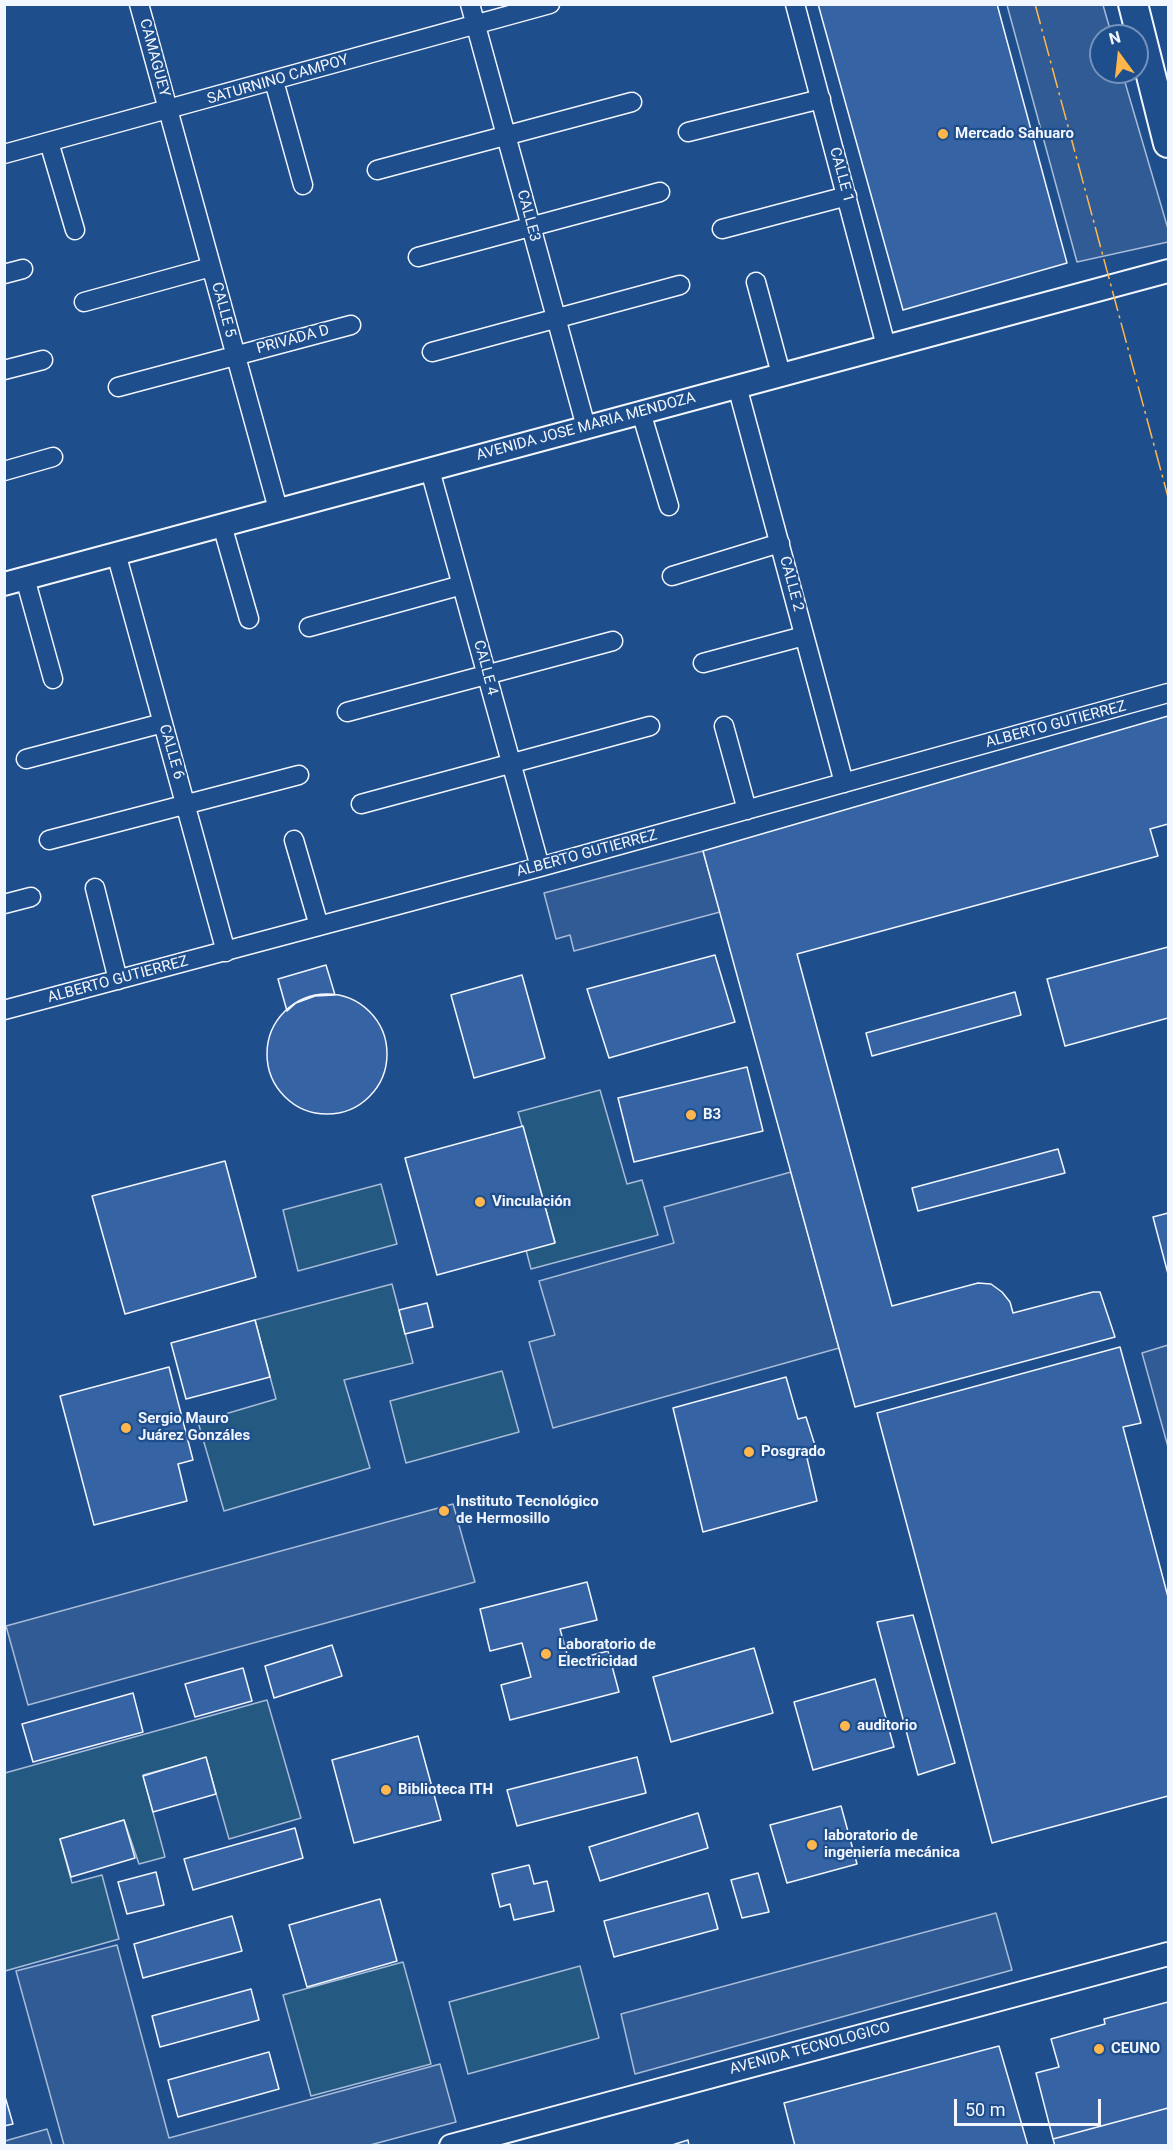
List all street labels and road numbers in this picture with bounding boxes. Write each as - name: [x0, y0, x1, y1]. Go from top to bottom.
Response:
- street label: CAMAGUEY: [135, 17, 173, 99]
- street label: SATURNINO CAMPOY: [205, 51, 351, 109]
- street label: CALLE 1: [825, 145, 857, 205]
- street label: CALLE3: [512, 188, 544, 244]
- street label: CALLE 5: [207, 280, 239, 340]
- street label: PRIVADA D: [255, 322, 331, 358]
- street label: AVENIDA JOSE MARIA MENDOZA: [474, 389, 698, 465]
- street label: CALLE 2: [775, 554, 807, 614]
- street label: CALLE 4: [469, 638, 501, 698]
- street label: ALBERTO GUTIERREZ: [984, 698, 1128, 752]
- street label: CALLE 6: [155, 722, 187, 782]
- street label: ALBERTO GUTIERREZ: [515, 827, 659, 881]
- street label: ALBERTO GUTIERREZ: [46, 953, 190, 1007]
- street label: AVENIDA TECNOLOGICO: [728, 2019, 892, 2079]

